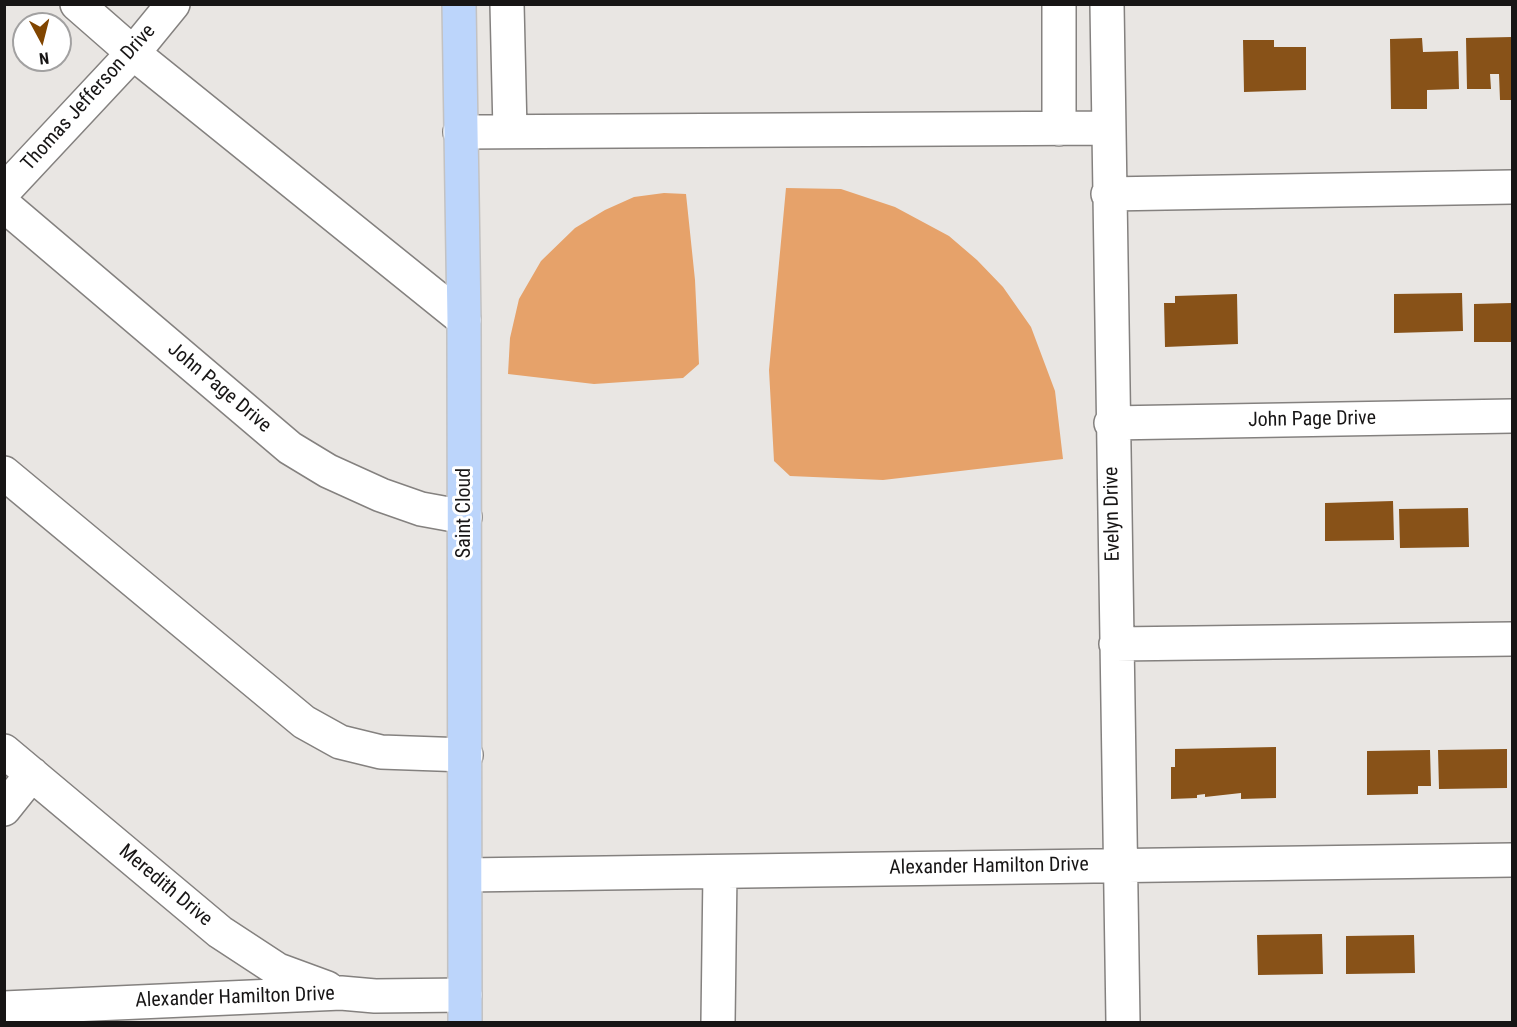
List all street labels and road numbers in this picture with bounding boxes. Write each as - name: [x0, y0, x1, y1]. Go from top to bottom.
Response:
- street label: Thomas Jefferson Drive: [17, 20, 161, 176]
- street label: John Page Drive: [162, 338, 276, 438]
- street label: John Page Drive: [1248, 407, 1376, 433]
- street label: Evelyn Drive: [1100, 467, 1126, 561]
- street label: Saint Cloud: [453, 468, 477, 558]
- street label: Meredith Drive: [113, 840, 217, 932]
- street label: Alexander Hamilton Drive: [889, 853, 1089, 881]
- street label: Alexander Hamilton Drive: [135, 983, 335, 1013]

